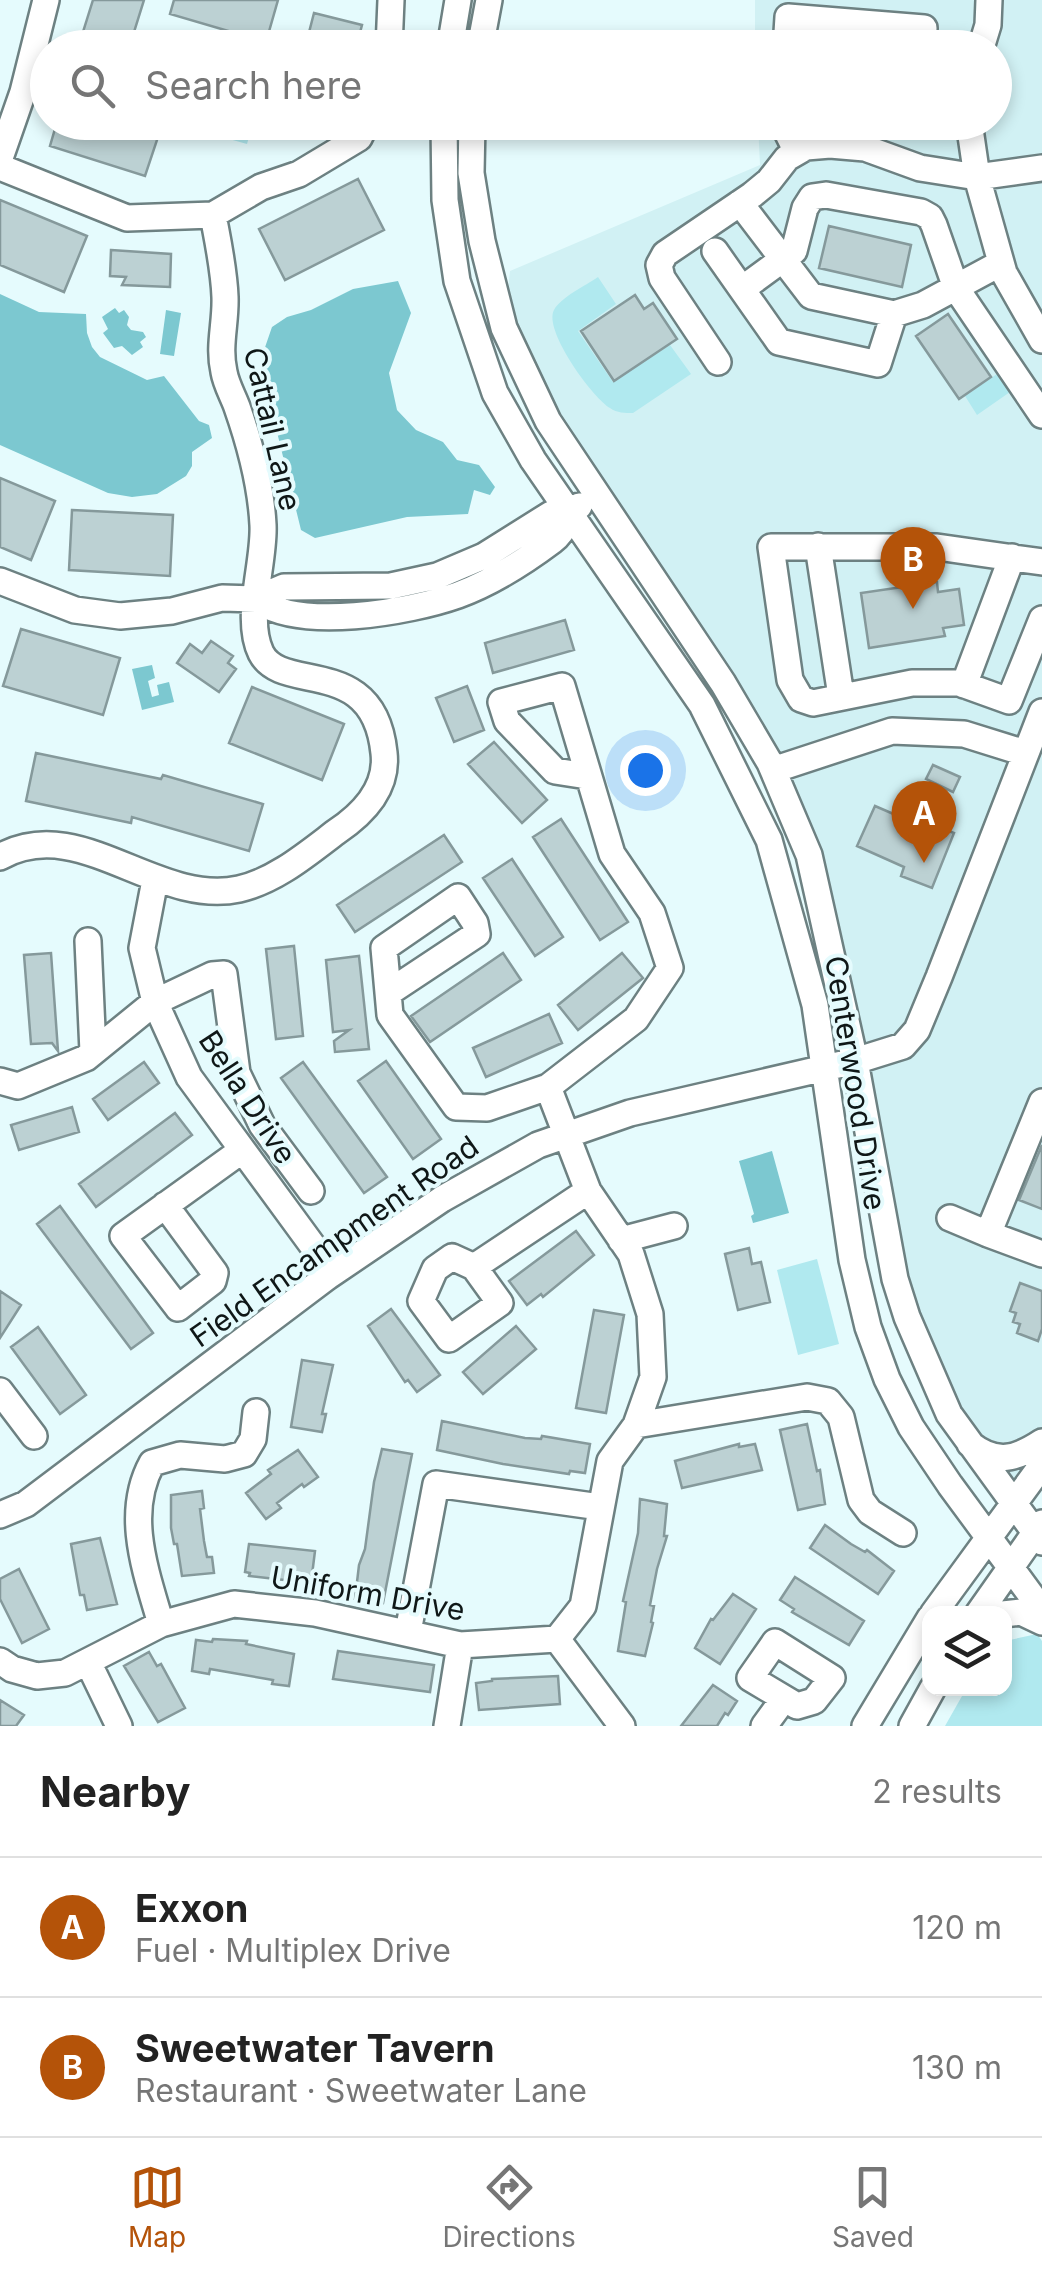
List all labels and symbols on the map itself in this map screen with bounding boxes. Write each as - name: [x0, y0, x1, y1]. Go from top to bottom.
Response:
- street label: Cattail Lane: [237, 344, 309, 514]
- pin: B: [880, 526, 946, 609]
- your location: [620, 745, 671, 796]
- pin: A: [892, 780, 956, 863]
- street label: Centerwood Drive: [818, 953, 894, 1213]
- street label: Bella Drive: [192, 1024, 304, 1170]
- street label: Field Encampment Road: [183, 1128, 485, 1354]
- street label: Uniform Drive: [268, 1558, 468, 1628]

